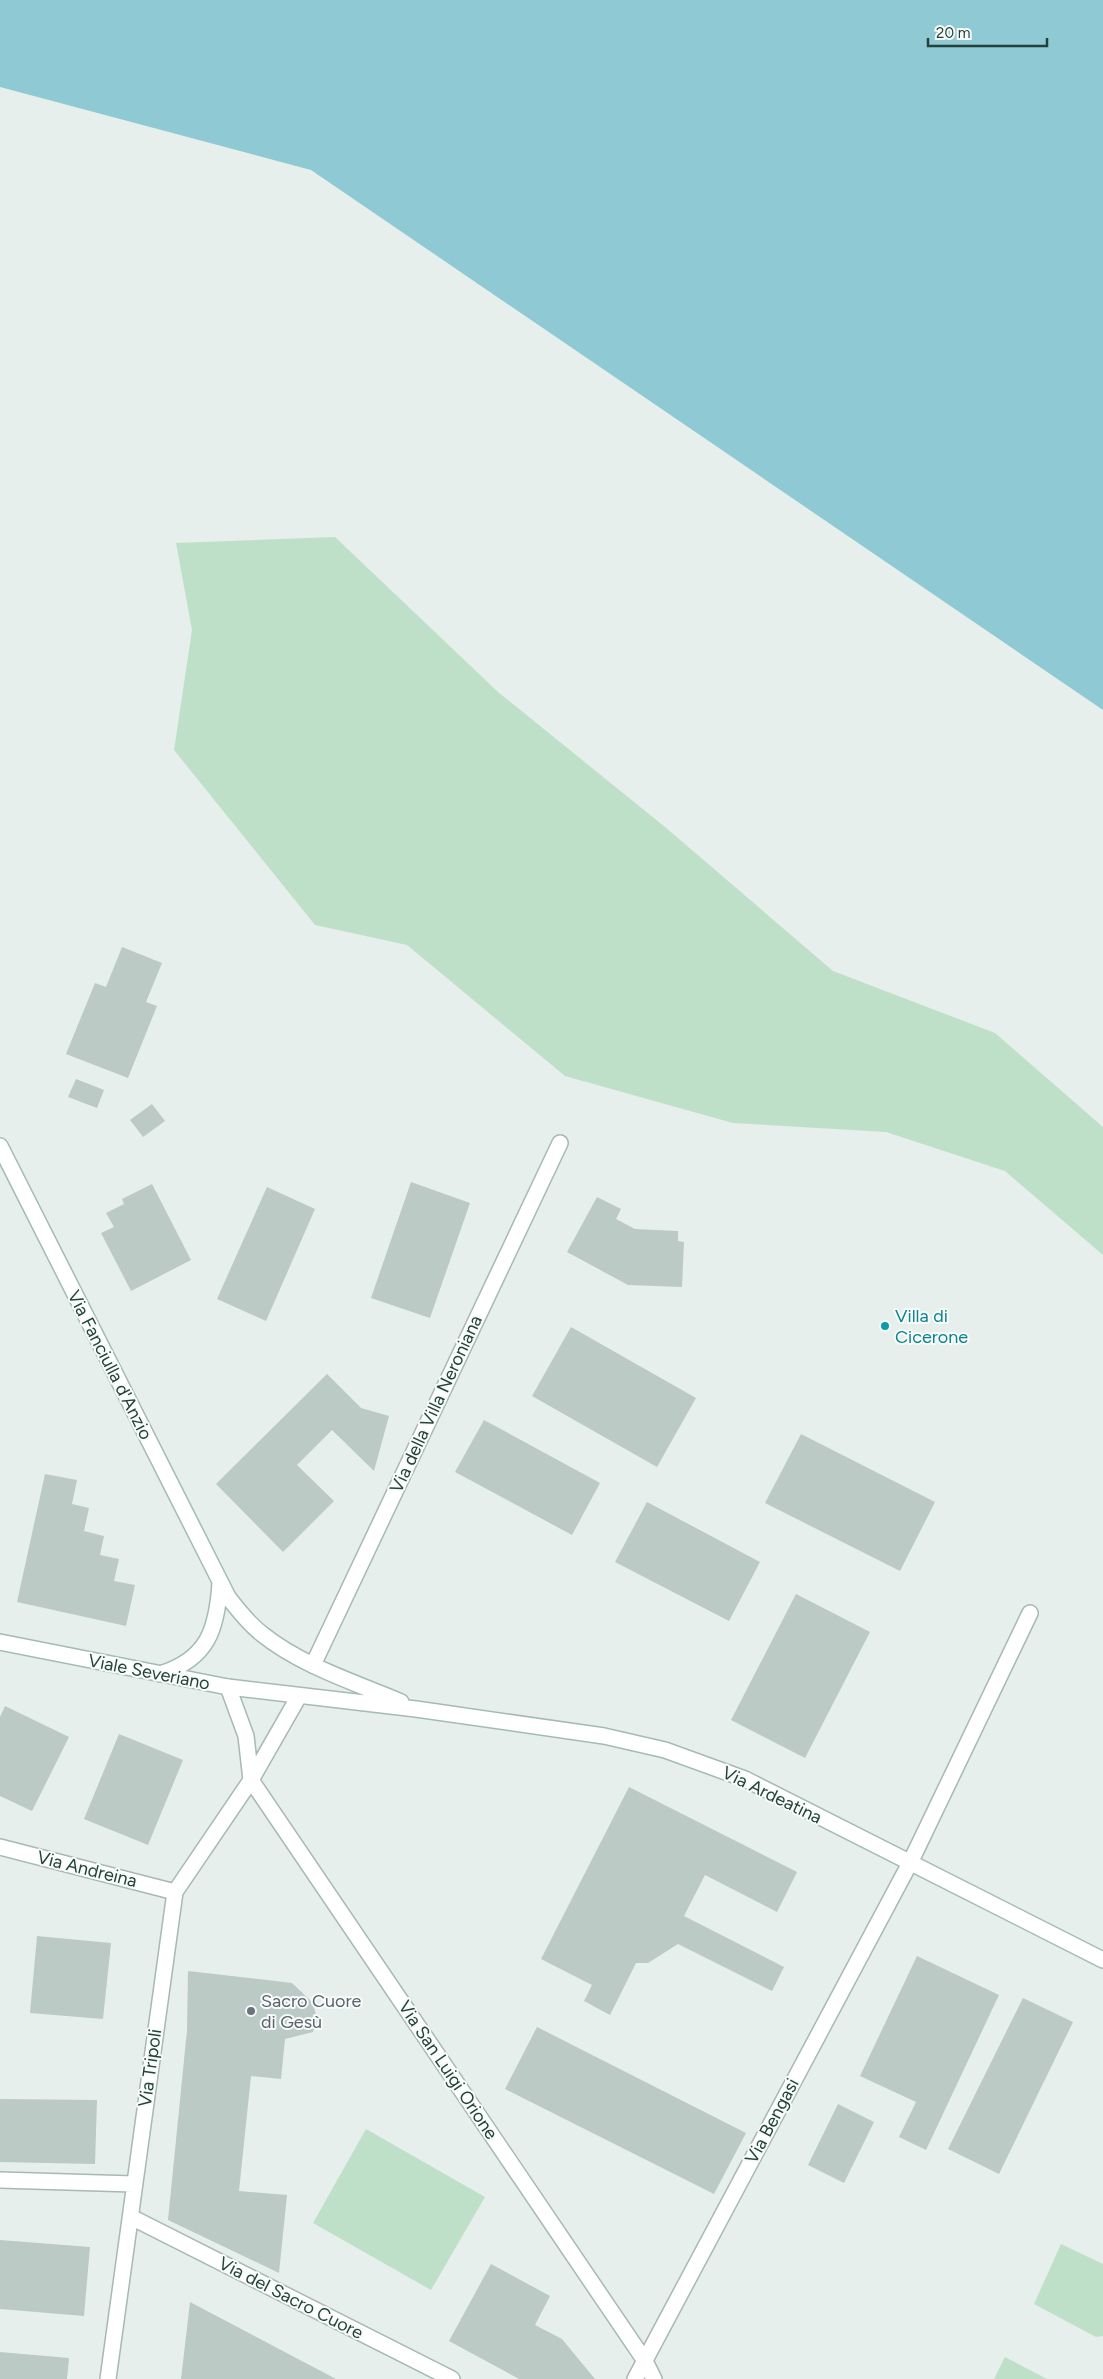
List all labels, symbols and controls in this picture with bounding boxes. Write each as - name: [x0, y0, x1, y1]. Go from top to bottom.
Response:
- scale bar: [928, 15, 1047, 47]
- text: 20 m: [936, 24, 970, 42]
- street label: Via Fanciulla d'Anzio: [63, 1287, 157, 1443]
- place label: Villa di Cicerone: [895, 1305, 968, 1348]
- street label: Via della Villa Neroniana: [385, 1312, 487, 1496]
- marker: Villa di Cicerone: [879, 1320, 891, 1332]
- street label: Viale Severiano: [86, 1649, 212, 1695]
- street label: Via Ardeatina: [719, 1761, 825, 1829]
- street label: Via Andreina: [35, 1846, 139, 1892]
- place label: Sacro Cuore di Gesù: [261, 1990, 361, 2033]
- street label: Via San Luigi Orione: [393, 1997, 503, 2144]
- marker: Sacro Cuore di Gesù: [245, 2005, 257, 2017]
- street label: Via Tripoli: [134, 2027, 166, 2109]
- street label: Via Bengasi: [740, 2075, 804, 2167]
- street label: Via del Sacro Cuore: [215, 2252, 367, 2344]

